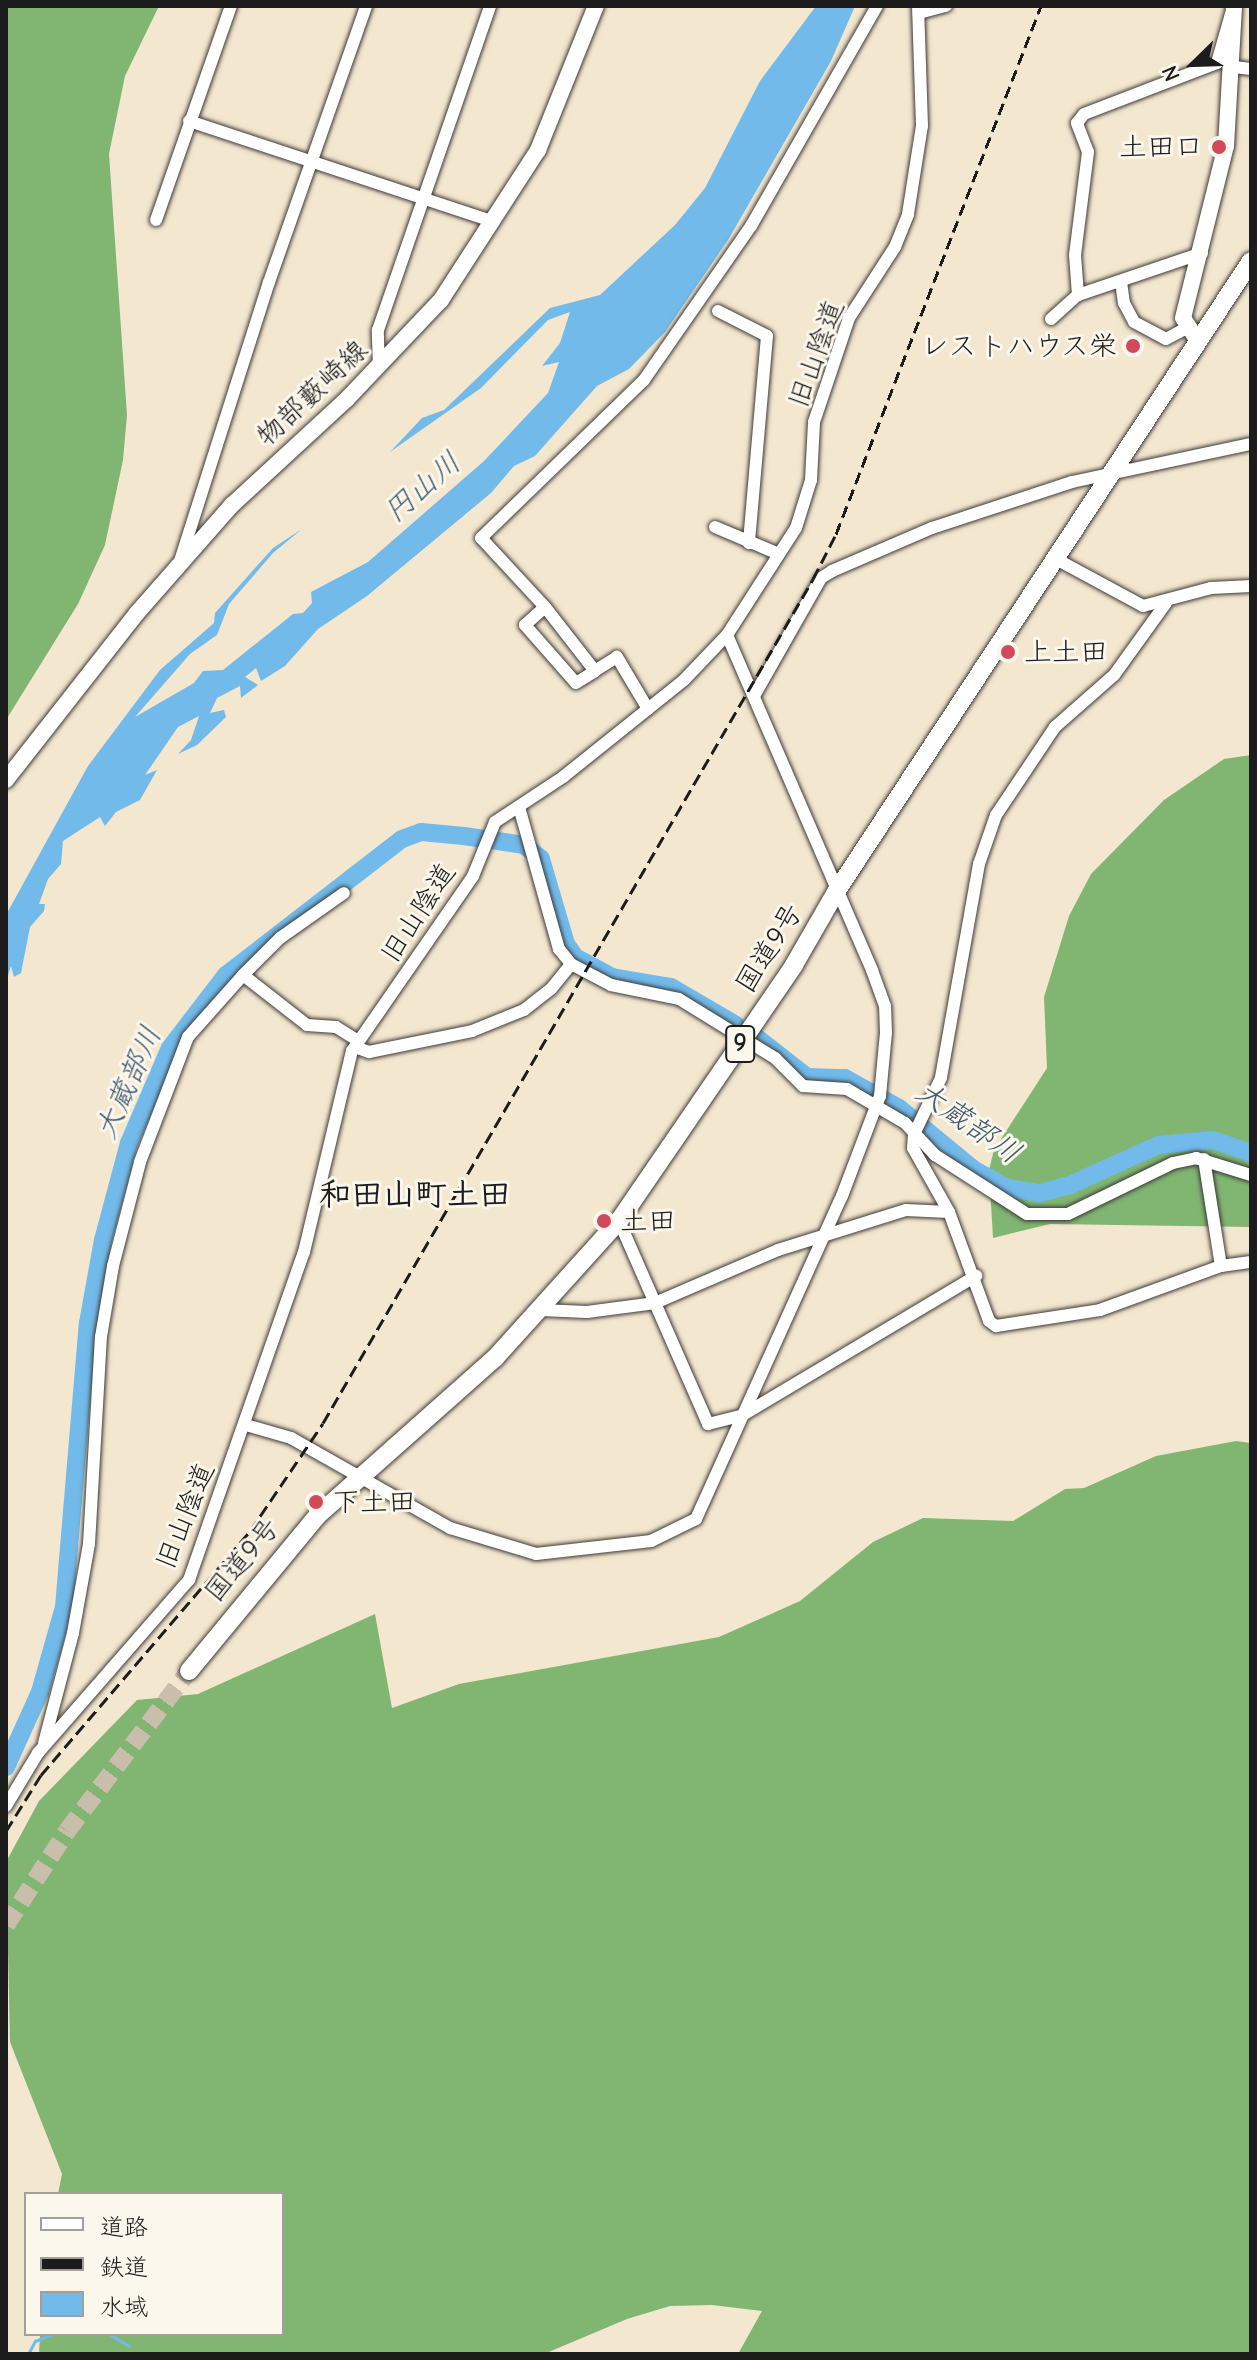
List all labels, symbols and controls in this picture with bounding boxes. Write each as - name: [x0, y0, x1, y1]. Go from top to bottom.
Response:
- north arrow: [1153, 24, 1233, 104]
- text: N: [1156, 62, 1186, 85]
- place label: 土田口: [1119, 130, 1203, 164]
- marker: 土田口: [1210, 138, 1228, 156]
- street label: 旧山陰道: [781, 296, 851, 412]
- place label: レストハウス栄: [921, 329, 1117, 363]
- street label: 物部藪崎線: [249, 333, 375, 453]
- marker: レストハウス栄: [1124, 337, 1142, 355]
- water label: 円山川: [377, 445, 469, 531]
- place label: 上土田: [1024, 635, 1108, 669]
- marker: 上土田: [999, 643, 1017, 661]
- street label: 旧山陰道: [373, 857, 463, 969]
- street label: 国道9号: [729, 897, 809, 999]
- water label: 大蔵部川: [88, 1021, 170, 1145]
- road number: 9: [724, 1022, 756, 1066]
- water label: 大蔵部川: [909, 1074, 1027, 1172]
- district label: 和田山町土田: [319, 1176, 511, 1214]
- place label: 土田: [620, 1204, 676, 1238]
- marker: 土田: [595, 1212, 613, 1230]
- street label: 旧山陰道: [148, 1458, 222, 1574]
- place label: 下土田: [332, 1485, 416, 1519]
- marker: 下土田: [307, 1493, 325, 1511]
- street label: 国道9号: [197, 1511, 287, 1609]
- legend: [24, 2192, 284, 2336]
- text: 道路: [100, 2213, 148, 2241]
- text: 鉄道: [100, 2253, 148, 2281]
- text: 水域: [100, 2293, 148, 2321]

